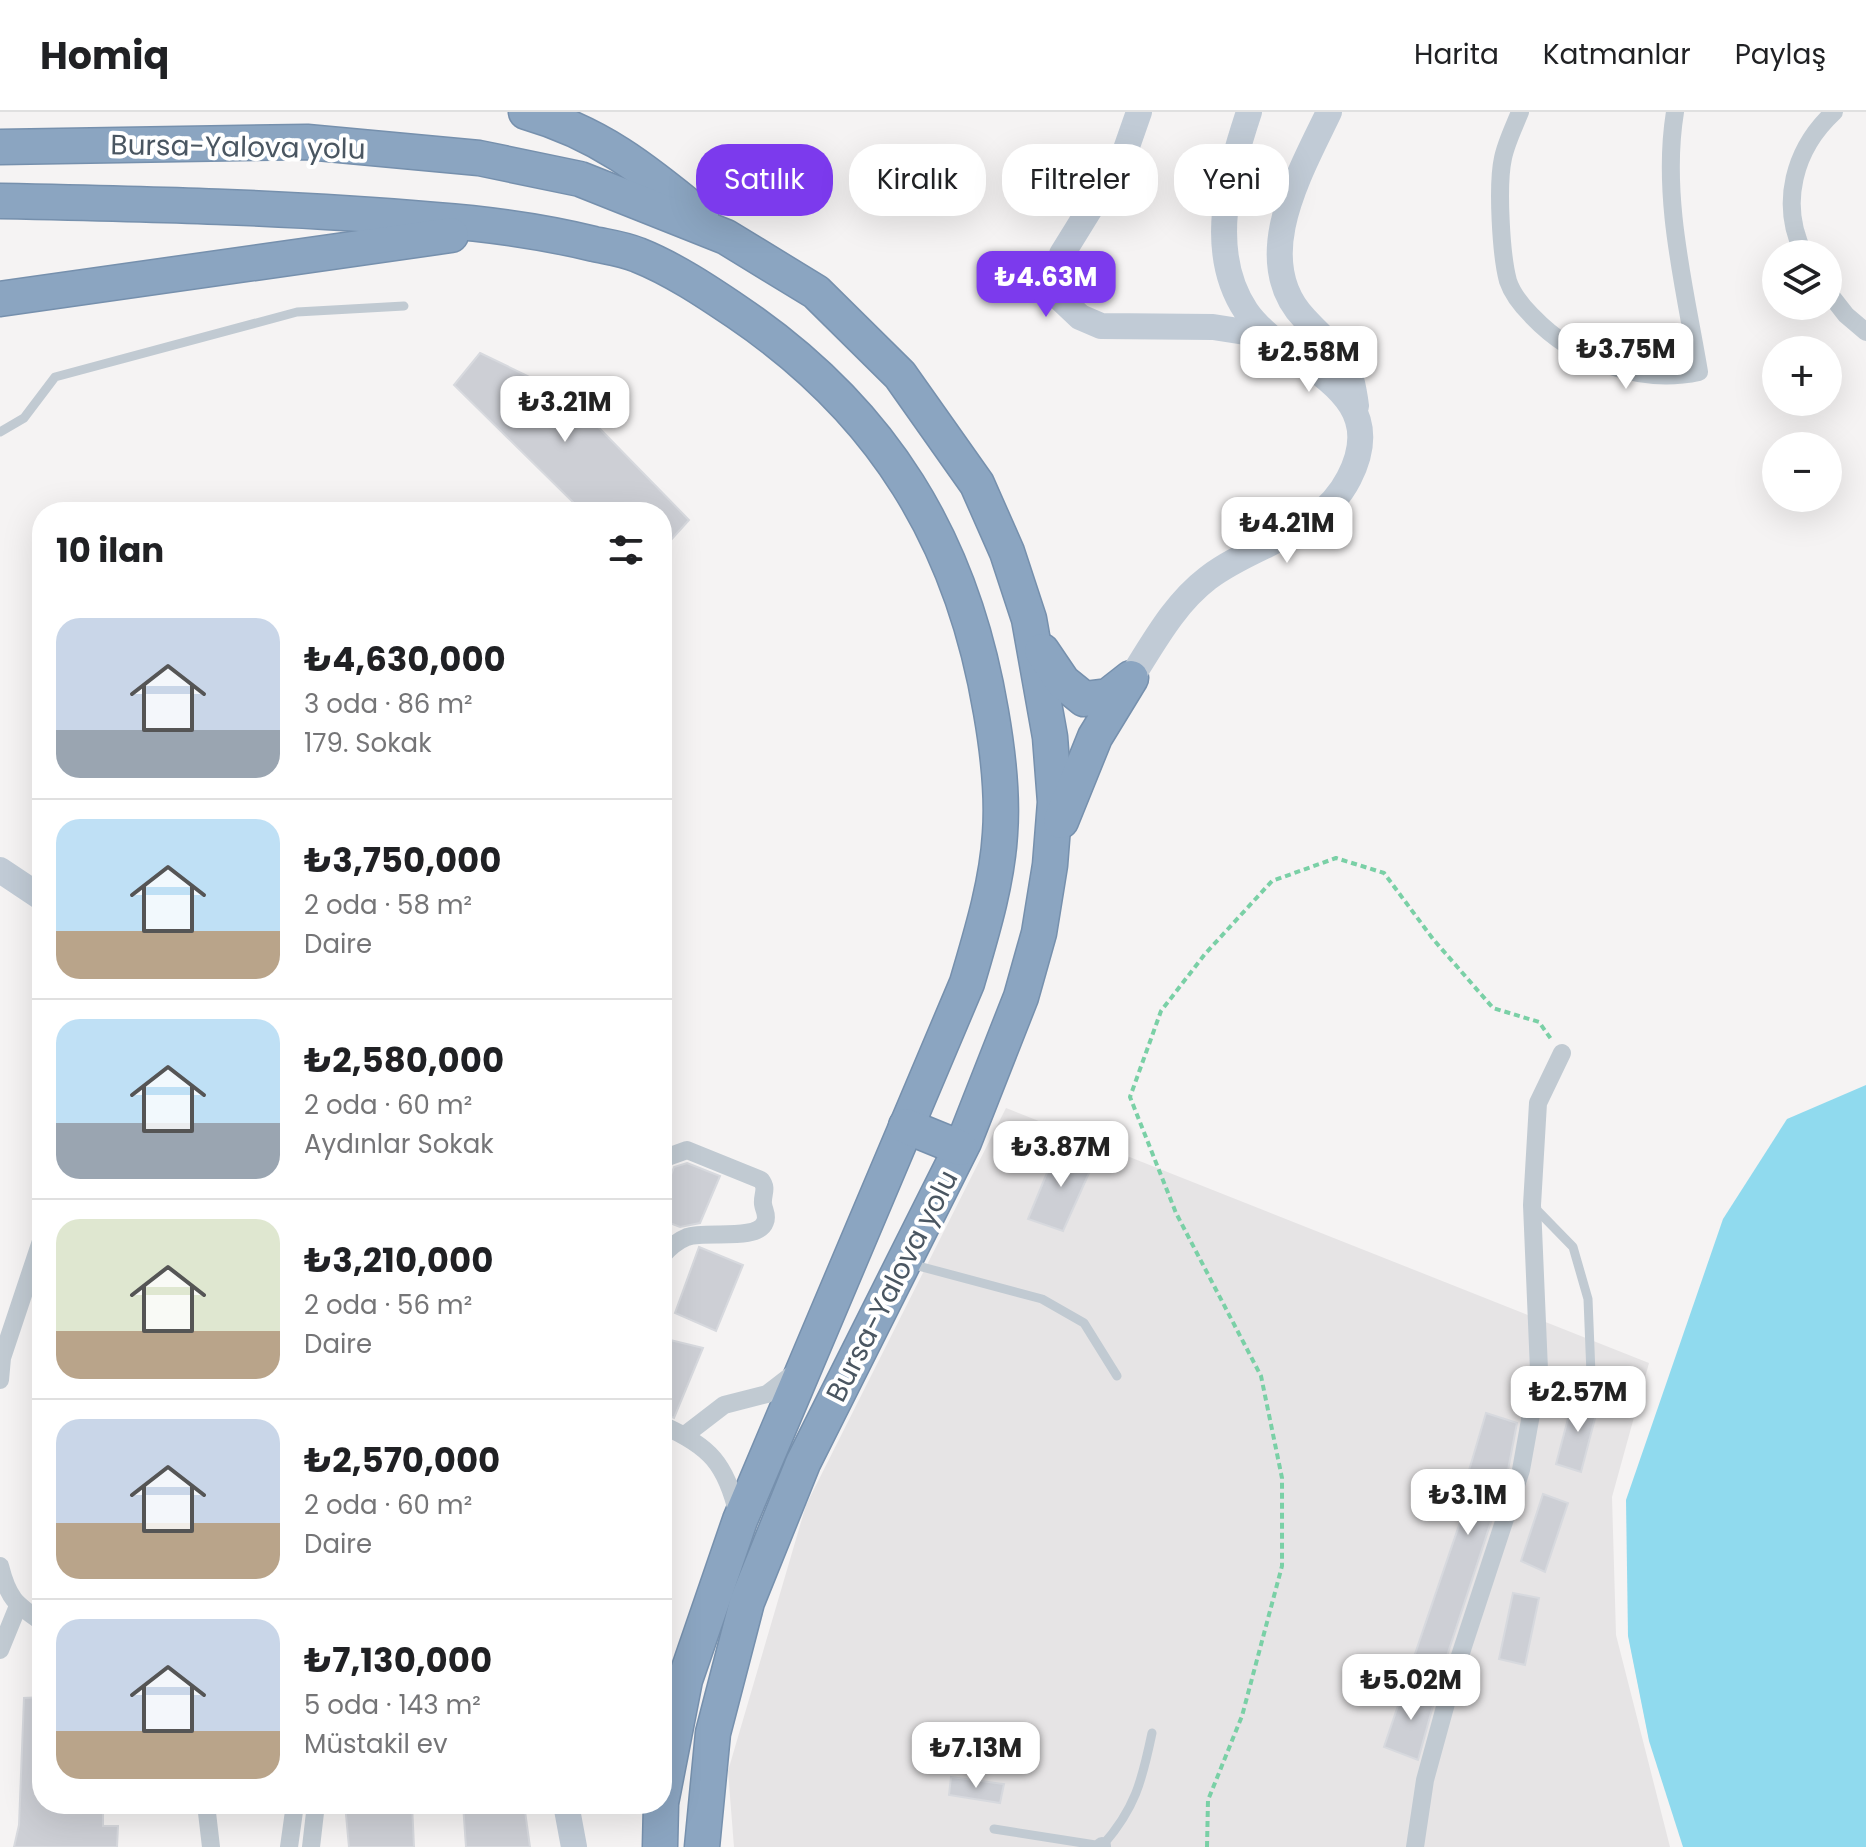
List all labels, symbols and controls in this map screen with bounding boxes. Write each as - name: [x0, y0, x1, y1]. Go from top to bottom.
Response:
- text: Homiq: [40, 29, 169, 82]
- text: Harita: [1414, 35, 1499, 74]
- text: Katmanlar: [1543, 35, 1691, 74]
- text: Paylaş: [1735, 35, 1826, 74]
- street label: Bursa-Yalova yolu: [110, 125, 366, 169]
- chip: Satılık: [696, 144, 833, 216]
- chip: Kiralık: [849, 144, 986, 216]
- chip: Filtreler: [1002, 144, 1158, 216]
- chip: Yeni: [1174, 144, 1289, 216]
- map controls: [1762, 240, 1842, 512]
- button: layers: [1762, 240, 1842, 320]
- pin: ₺4.63M: [981, 251, 1111, 319]
- text: ₺4.63M: [995, 259, 1097, 295]
- pin: ₺3.75M: [1561, 323, 1691, 391]
- pin: ₺2.58M: [1244, 326, 1374, 394]
- text: ₺3.75M: [1576, 331, 1676, 367]
- text: ₺2.58M: [1258, 334, 1360, 370]
- button: +: [1762, 336, 1842, 416]
- pin: ₺3.21M: [500, 376, 630, 444]
- text: ₺3.21M: [518, 384, 612, 420]
- button: −: [1762, 432, 1842, 512]
- pin: ₺4.21M: [1222, 497, 1352, 565]
- text: ₺4.21M: [1239, 505, 1335, 541]
- text: 10 ilan: [56, 526, 164, 574]
- icon: filters: [604, 528, 648, 572]
- text: ₺4,630,000: [304, 635, 506, 683]
- icon: home: [120, 650, 216, 746]
- text: 3 oda · 86 m²: [304, 686, 473, 722]
- text: 179. Sokak: [304, 725, 432, 761]
- text: ₺3,750,000: [304, 836, 501, 884]
- icon: home: [120, 851, 216, 947]
- text: 2 oda · 58 m²: [304, 887, 472, 923]
- text: Daire: [304, 926, 372, 962]
- text: ₺2,580,000: [304, 1036, 504, 1084]
- icon: home: [120, 1051, 216, 1147]
- text: 2 oda · 60 m²: [304, 1087, 472, 1123]
- pin: ₺3.87M: [996, 1121, 1126, 1189]
- text: Aydınlar Sokak: [304, 1126, 494, 1162]
- text: ₺3.87M: [1011, 1129, 1111, 1165]
- street label: Bursa-Yalova yolu: [817, 1163, 967, 1409]
- text: ₺3,210,000: [304, 1236, 493, 1284]
- icon: home: [120, 1251, 216, 1347]
- text: 2 oda · 56 m²: [304, 1287, 472, 1323]
- text: Daire: [304, 1326, 372, 1362]
- pin: ₺2.57M: [1513, 1366, 1643, 1434]
- text: ₺2.57M: [1529, 1374, 1627, 1410]
- text: ₺2,570,000: [304, 1436, 500, 1484]
- icon: home: [120, 1451, 216, 1547]
- pin: ₺3.1M: [1412, 1469, 1524, 1537]
- text: ₺3.1M: [1429, 1477, 1507, 1513]
- text: 2 oda · 60 m²: [304, 1487, 472, 1523]
- text: Daire: [304, 1526, 372, 1562]
- text: ₺7,130,000: [304, 1636, 492, 1684]
- icon: home: [120, 1651, 216, 1747]
- pin: ₺5.02M: [1346, 1654, 1476, 1722]
- text: ₺5.02M: [1360, 1662, 1462, 1698]
- text: 5 oda · 143 m²: [304, 1687, 481, 1723]
- pin: ₺7.13M: [911, 1722, 1041, 1790]
- text: Müstakil ev: [304, 1726, 447, 1762]
- text: ₺7.13M: [930, 1730, 1022, 1766]

